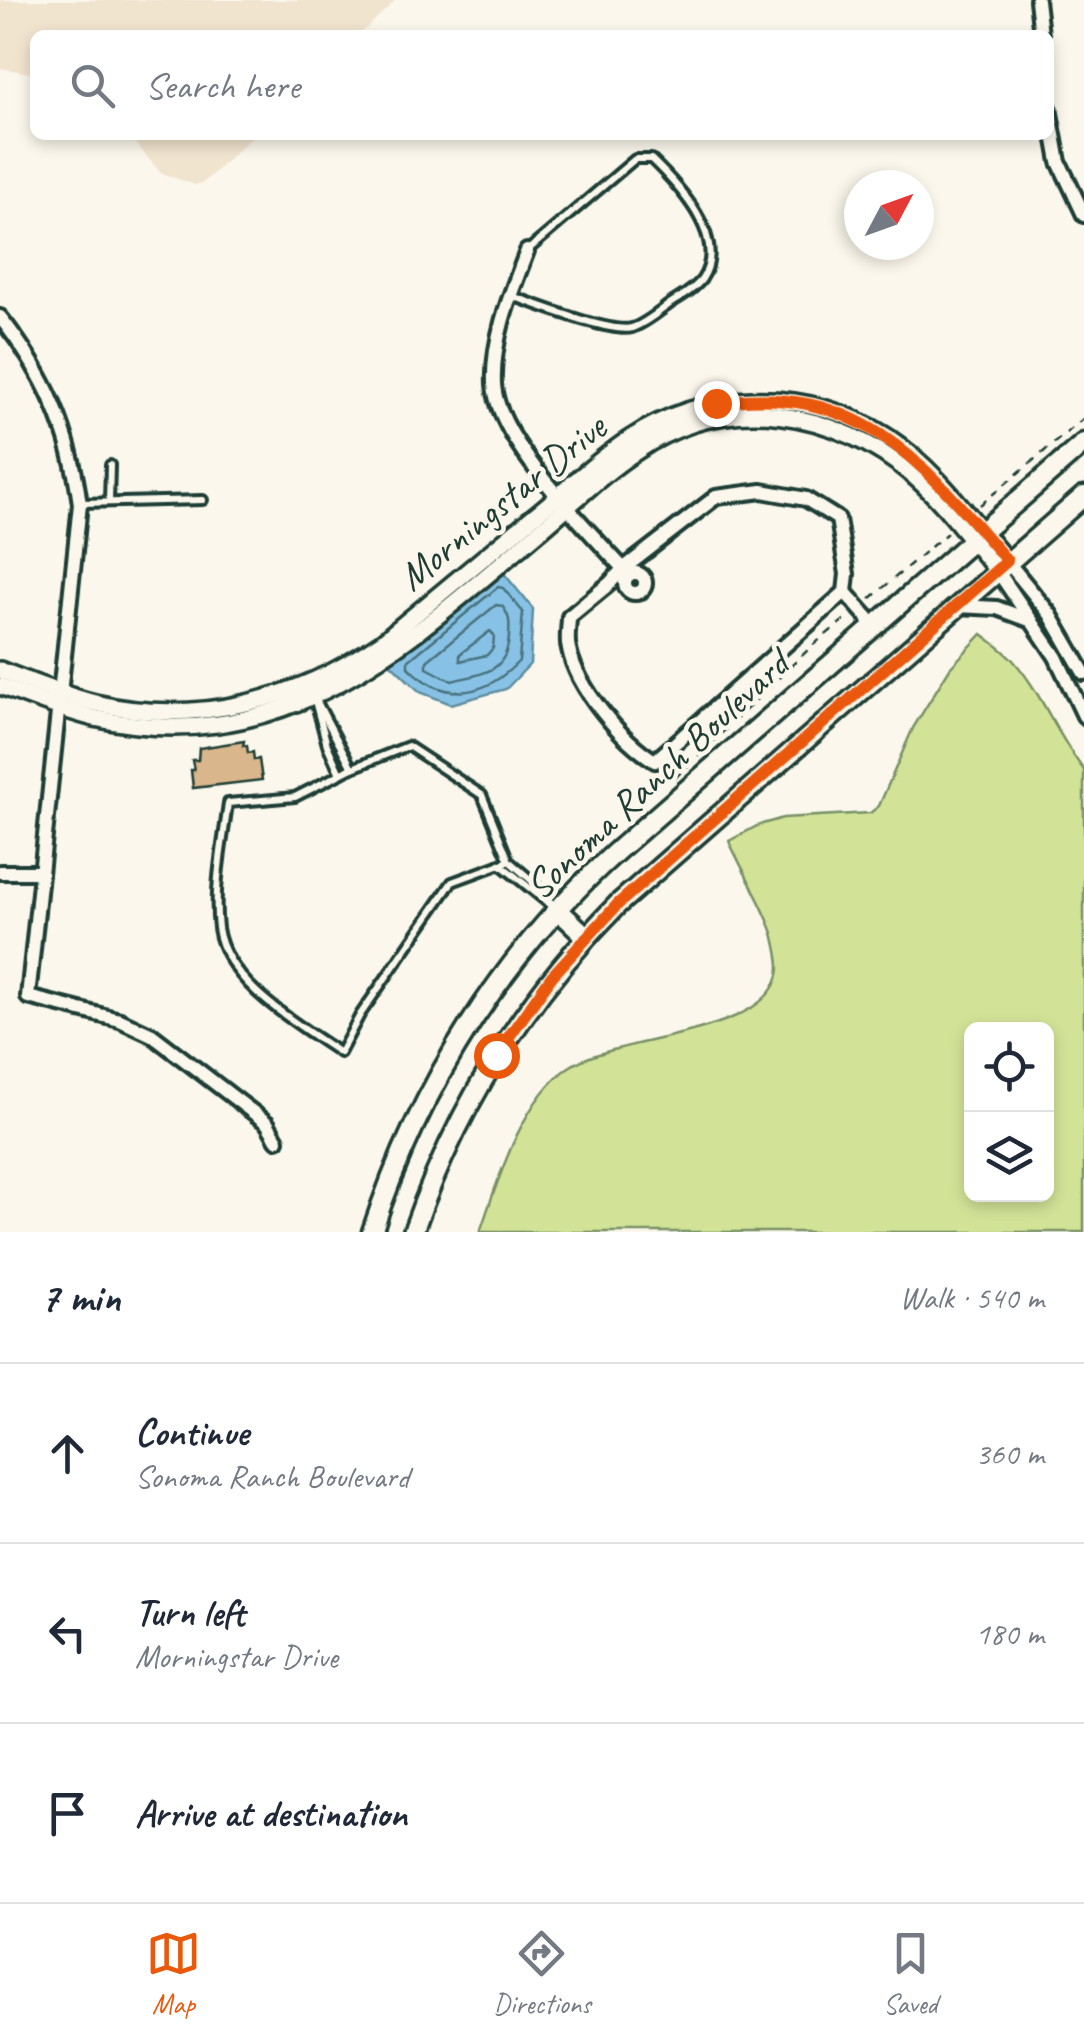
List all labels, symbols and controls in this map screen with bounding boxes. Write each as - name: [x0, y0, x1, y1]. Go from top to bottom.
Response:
- search box: [30, 30, 1054, 140]
- icon: search: [65, 58, 120, 113]
- text: Search here: [145, 62, 300, 109]
- north arrow: [844, 170, 934, 260]
- route end: [694, 381, 740, 427]
- street label: Morningstar Drive: [388, 401, 619, 601]
- street label: Sonoma Ranch Boulevard: [515, 636, 803, 910]
- map controls: [964, 1022, 1054, 1202]
- button: locate: [964, 1022, 1054, 1112]
- route start: [474, 1033, 520, 1079]
- button: layers: [964, 1112, 1054, 1202]
- text: 7 min: [40, 1271, 120, 1324]
- text: Walk · 540 m: [900, 1277, 1044, 1318]
- text: Continue: [135, 1409, 249, 1456]
- icon: ahead: [40, 1426, 95, 1481]
- text: 360 m: [975, 1433, 1044, 1474]
- text: Sonoma Ranch Boulevard: [135, 1456, 409, 1497]
- text: Turn left: [135, 1589, 245, 1636]
- icon: left: [40, 1606, 95, 1661]
- text: 180 m: [975, 1613, 1044, 1654]
- text: Morningstar Drive: [135, 1636, 338, 1677]
- icon: arrive: [40, 1786, 95, 1841]
- text: Arrive at destination: [135, 1790, 407, 1837]
- tab: Map: [146, 1926, 201, 2021]
- tab: Directions: [493, 1926, 591, 2021]
- tab: Saved: [883, 1926, 938, 2021]

